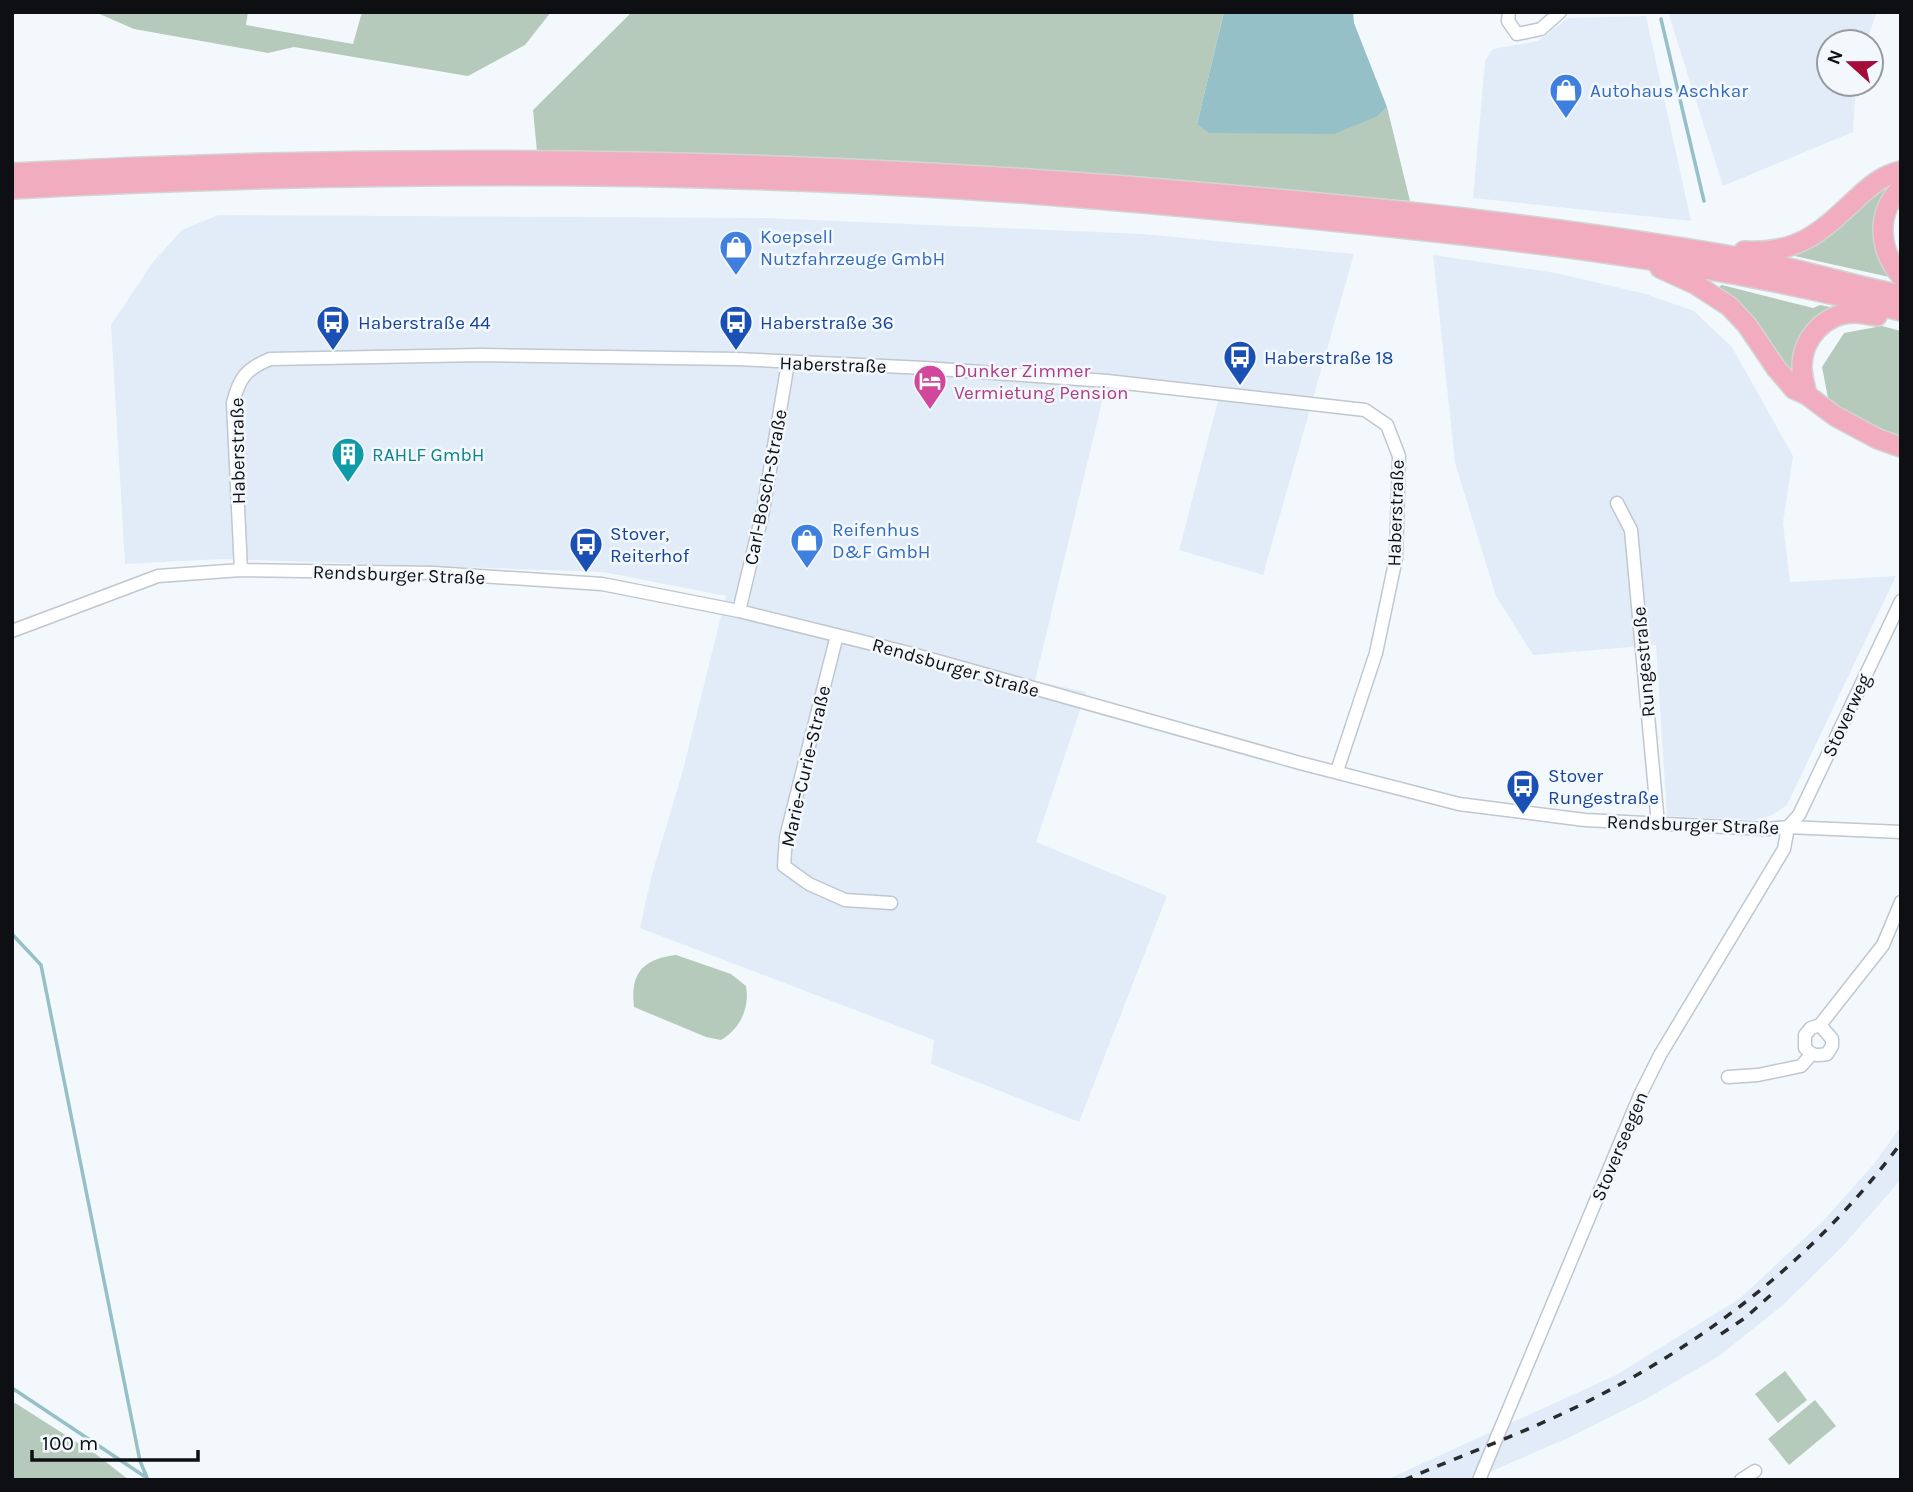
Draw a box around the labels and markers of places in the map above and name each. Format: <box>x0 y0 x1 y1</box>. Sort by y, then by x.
shop icon: Autohaus Aschkar <box>1547 71 1585 120</box>
place label: Autohaus Aschkar <box>1590 80 1748 102</box>
place label: Koepsell Nutzfahrzeuge GmbH <box>760 226 945 270</box>
shop icon: Koepsell Nutzfahrzeuge GmbH <box>717 228 755 277</box>
bus stop icon: Haberstraße 44 <box>314 303 352 352</box>
bus stop icon: Haberstraße 36 <box>717 303 755 352</box>
place label: Haberstraße 44 <box>358 312 491 334</box>
place label: Haberstraße 36 <box>760 312 894 334</box>
bus stop icon: Haberstraße 18 <box>1221 338 1259 387</box>
place label: Haberstraße 18 <box>1264 347 1393 369</box>
place label: Dunker Zimmer Vermietung Pension <box>954 360 1129 404</box>
hotel icon: Dunker Zimmer Vermietung Pension <box>911 362 949 411</box>
building icon: RAHLF GmbH <box>329 435 367 484</box>
place label: RAHLF GmbH <box>372 444 485 466</box>
place label: Reifenhus D&F GmbH <box>832 519 930 563</box>
shop icon: Reifenhus D&F GmbH <box>788 521 826 570</box>
place label: Stover, Reiterhof <box>610 523 690 567</box>
bus stop icon: Stover, Reiterhof <box>567 525 605 574</box>
place label: Stover Rungestraße <box>1548 765 1659 809</box>
bus stop icon: Stover Rungestraße <box>1504 767 1542 816</box>

